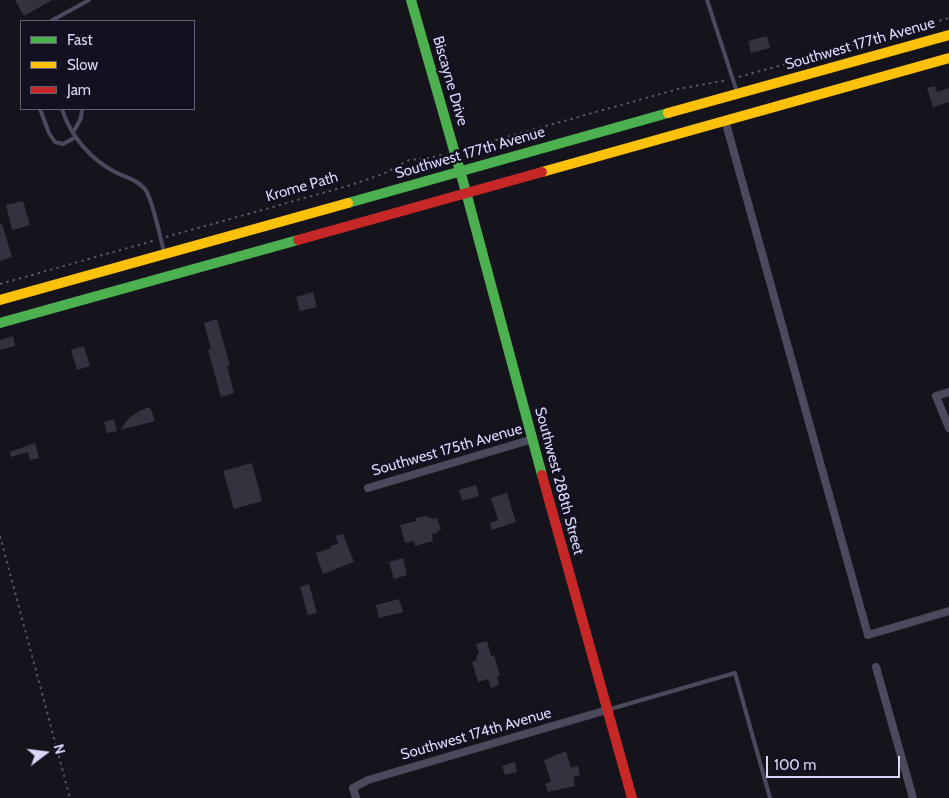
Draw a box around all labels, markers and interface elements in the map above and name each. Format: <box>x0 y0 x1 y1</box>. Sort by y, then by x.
street label: Southwest 177th Avenue <box>783 14 937 74</box>
legend <box>20 20 195 110</box>
text: Fast <box>67 31 92 49</box>
street label: Biscayne Drive <box>429 34 471 128</box>
text: Slow <box>67 56 98 74</box>
text: Jam <box>67 81 91 99</box>
street label: Southwest 177th Avenue <box>393 123 547 183</box>
street label: Krome Path <box>264 168 340 206</box>
street label: Southwest 288th Street <box>531 405 587 557</box>
street label: Southwest 175th Avenue <box>370 420 524 480</box>
street label: Southwest 174th Avenue <box>399 704 553 764</box>
north arrow <box>20 728 70 778</box>
text: N <box>50 742 69 756</box>
scale bar <box>769 746 903 778</box>
text: 100 m <box>774 756 816 774</box>

